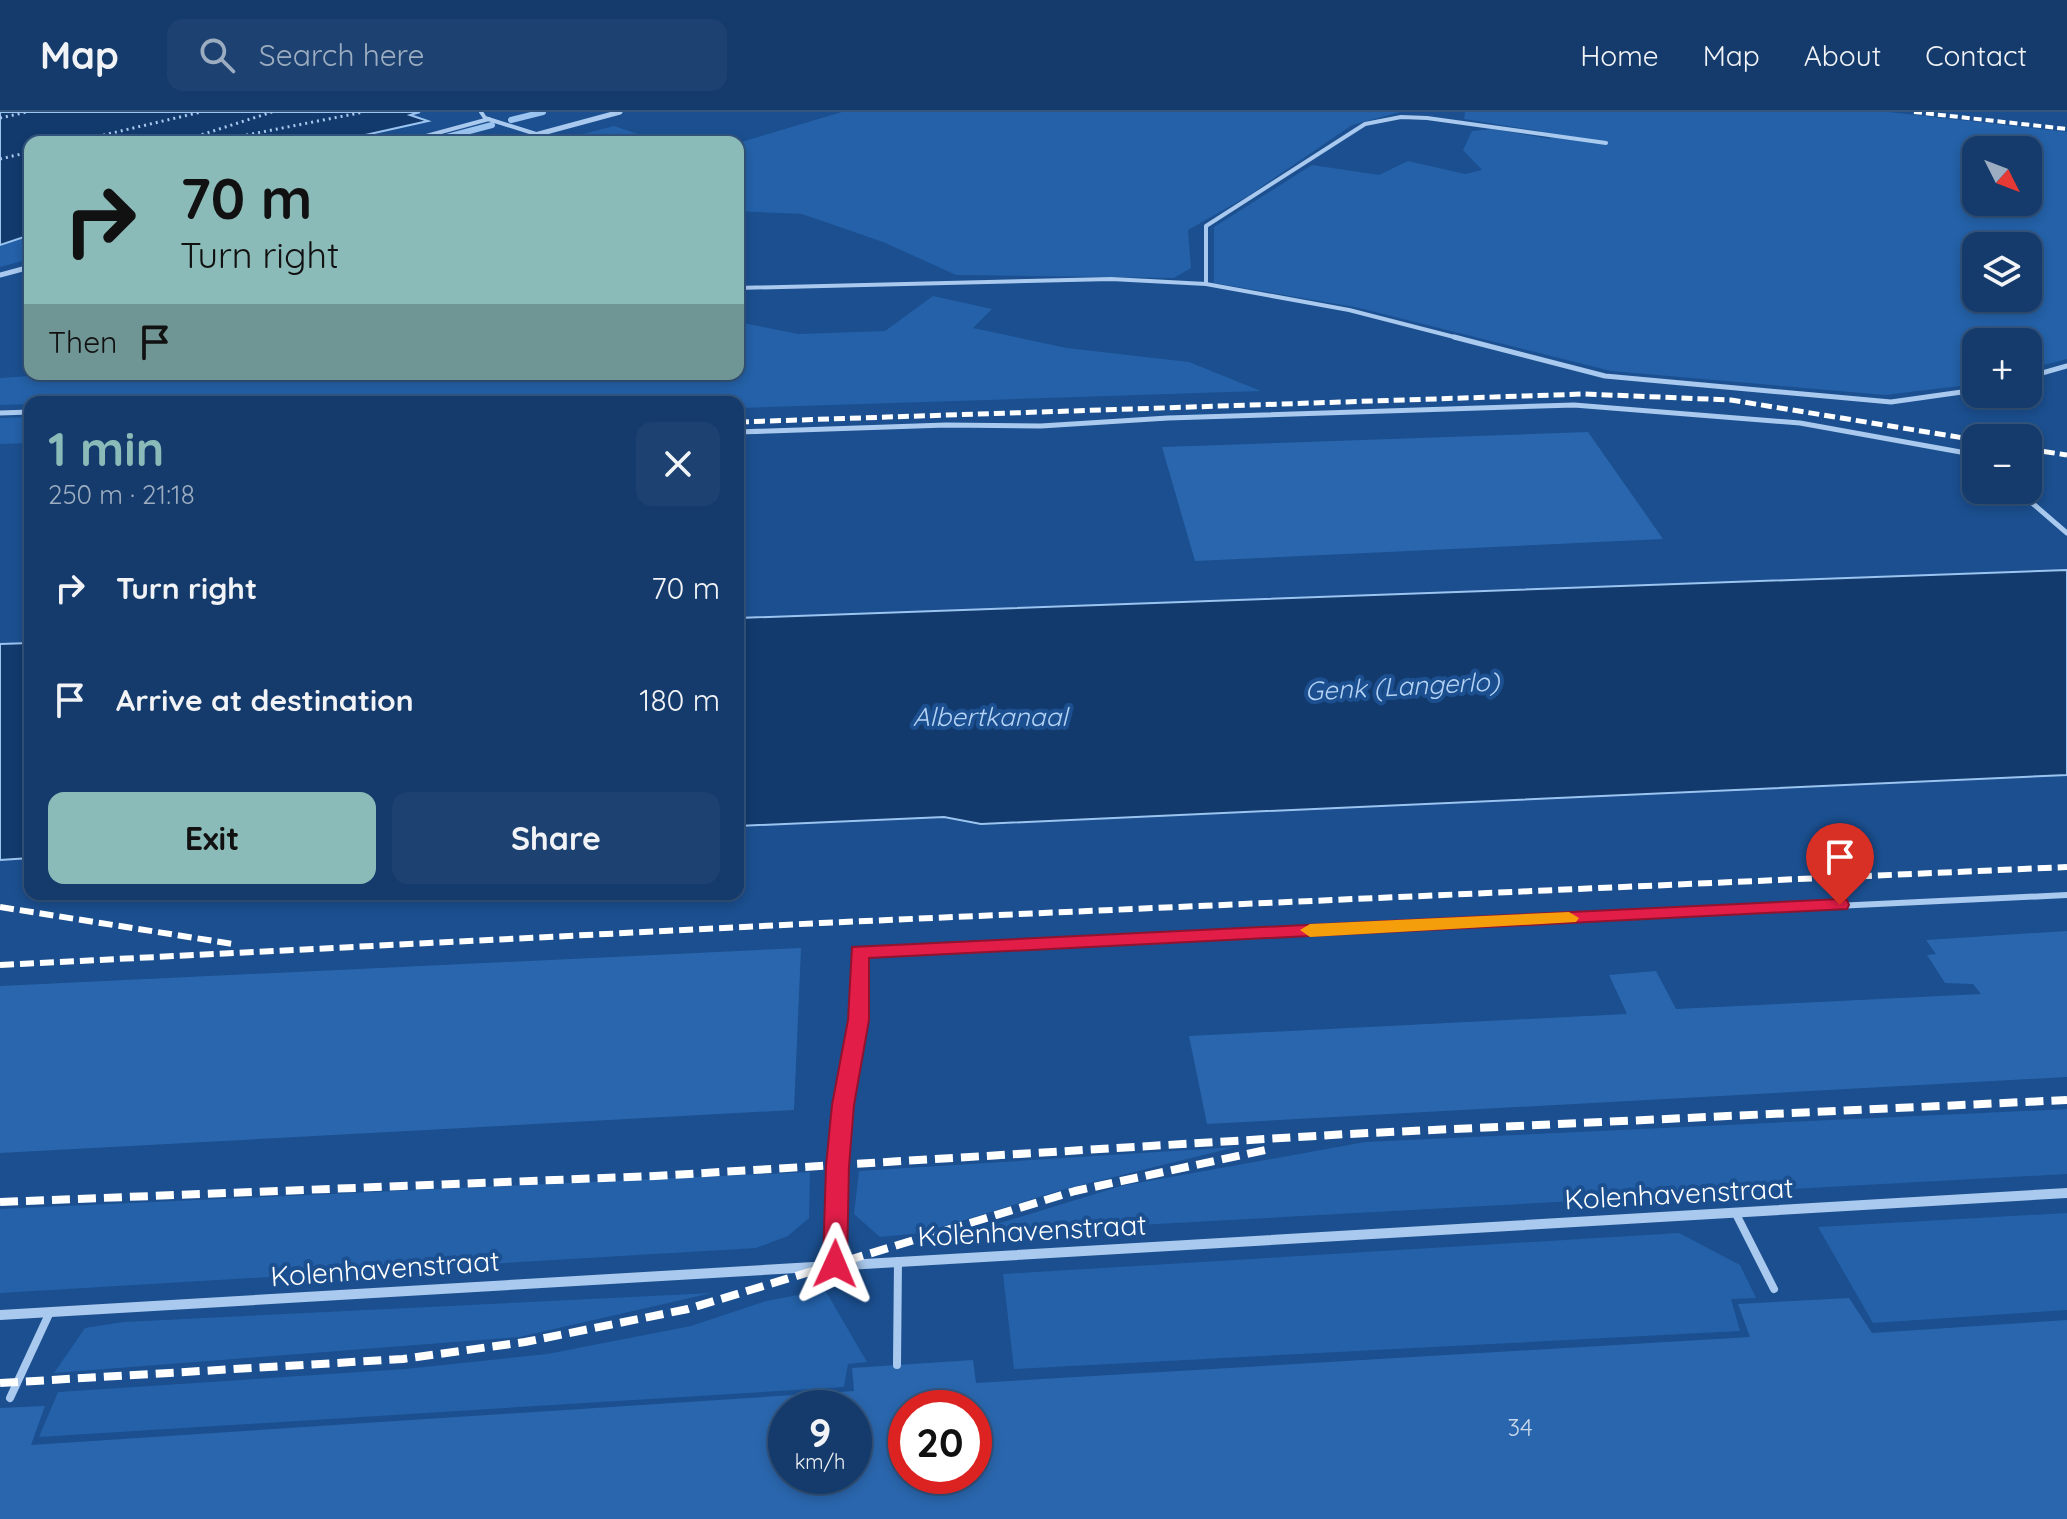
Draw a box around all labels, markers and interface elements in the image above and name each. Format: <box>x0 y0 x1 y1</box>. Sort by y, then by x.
search box <box>167 19 727 91</box>
text: Map <box>40 31 119 79</box>
icon: search <box>195 33 239 77</box>
text: Search here <box>259 36 424 74</box>
text: Home <box>1580 38 1659 73</box>
text: Map <box>1703 38 1760 73</box>
text: About <box>1804 38 1881 73</box>
text: Contact <box>1925 38 2027 73</box>
north arrow <box>1962 136 2042 216</box>
map controls <box>1962 136 2042 504</box>
text: 70 m <box>180 163 312 233</box>
icon: right <box>48 168 152 272</box>
text: Turn right <box>180 232 339 277</box>
button: layers <box>1962 232 2042 312</box>
icon: arrive <box>133 320 177 364</box>
text: Then <box>48 323 117 361</box>
button: + <box>1962 328 2042 408</box>
text: 1 min <box>48 418 164 478</box>
button: close <box>636 422 720 506</box>
button: − <box>1962 424 2042 504</box>
text: 250 m · 21:18 <box>48 478 195 511</box>
icon: right <box>48 566 92 610</box>
text: Turn right <box>116 569 257 607</box>
text: 70 m <box>651 569 720 607</box>
water label: Genk (Langerlo) <box>1304 664 1501 708</box>
icon: arrive <box>48 678 92 722</box>
text: Arrive at destination <box>116 681 414 719</box>
text: 180 m <box>639 681 720 719</box>
water label: Albertkanaal <box>913 700 1070 733</box>
button: Exit <box>48 792 376 884</box>
button: Share <box>392 792 720 884</box>
pin <box>1806 823 1874 905</box>
icon: arrive <box>1818 835 1862 879</box>
street label: Kolenhavenstraat <box>1564 1170 1794 1216</box>
street label: Kolenhavenstraat <box>917 1207 1147 1253</box>
position arrow <box>793 1222 877 1306</box>
street label: Kolenhavenstraat <box>269 1243 501 1293</box>
speed limit sign: 20 <box>888 1390 992 1494</box>
text: 9 <box>809 1407 831 1457</box>
house number: 34 <box>1507 1412 1533 1442</box>
text: km/h <box>795 1449 845 1474</box>

